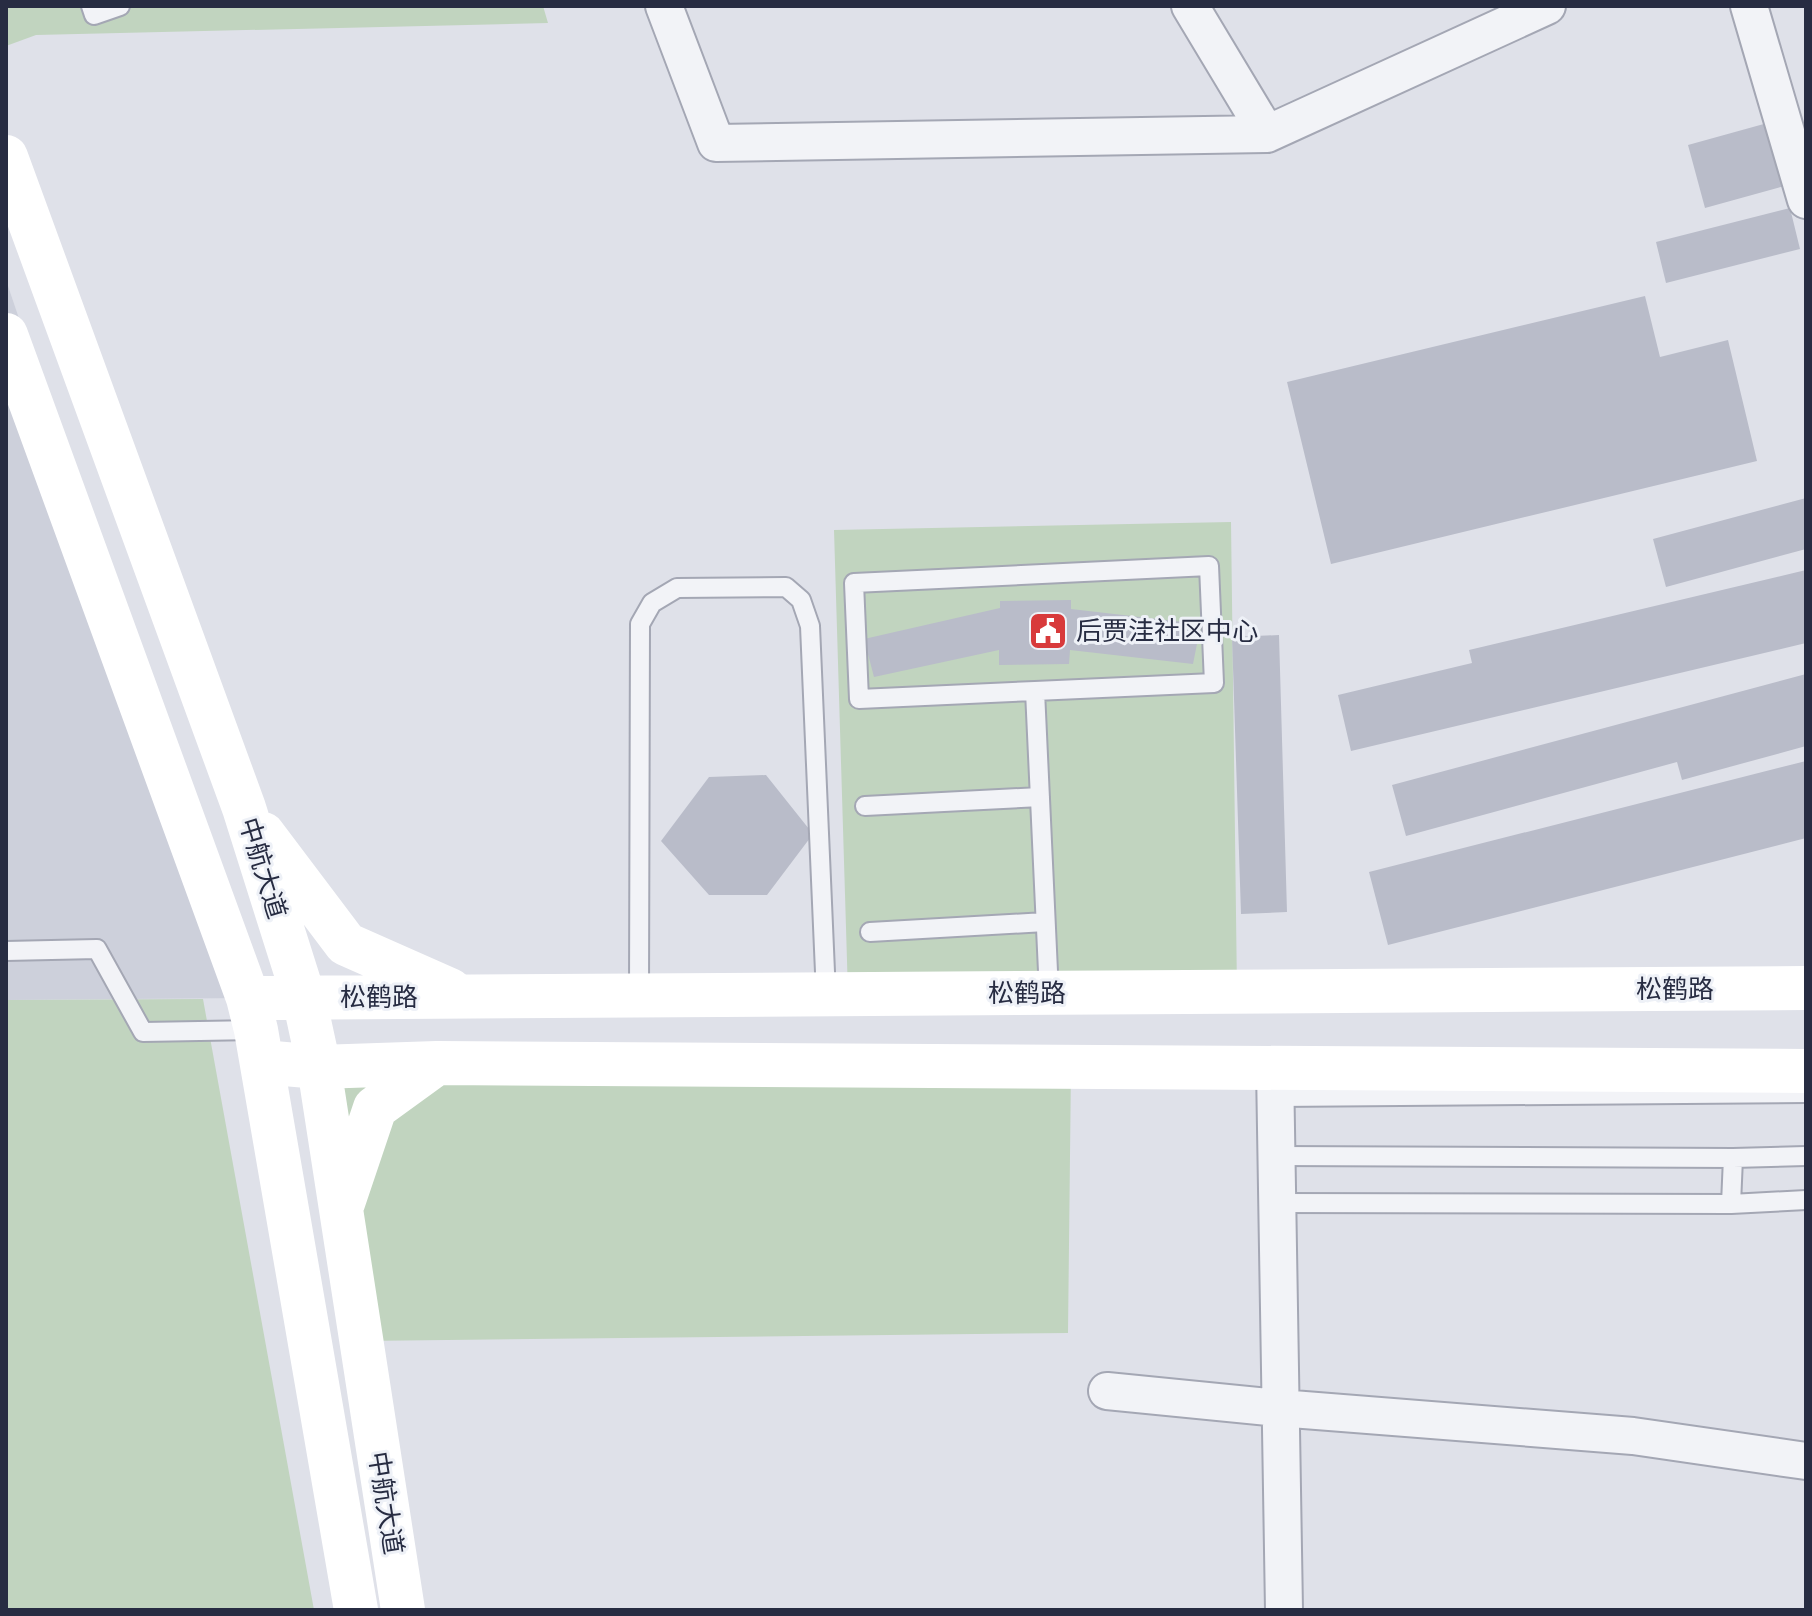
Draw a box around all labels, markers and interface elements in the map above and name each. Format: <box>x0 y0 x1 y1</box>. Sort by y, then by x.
public building icon: 后贾洼社区中心 <box>1027 610 1069 652</box>
place label: 后贾洼社区中心 <box>1076 614 1258 647</box>
street label: 中航大道 <box>232 813 294 922</box>
street label: 松鹤路 <box>1636 972 1714 1005</box>
street label: 松鹤路 <box>988 976 1066 1009</box>
street label: 松鹤路 <box>340 980 418 1013</box>
street label: 中航大道 <box>362 1449 411 1557</box>

